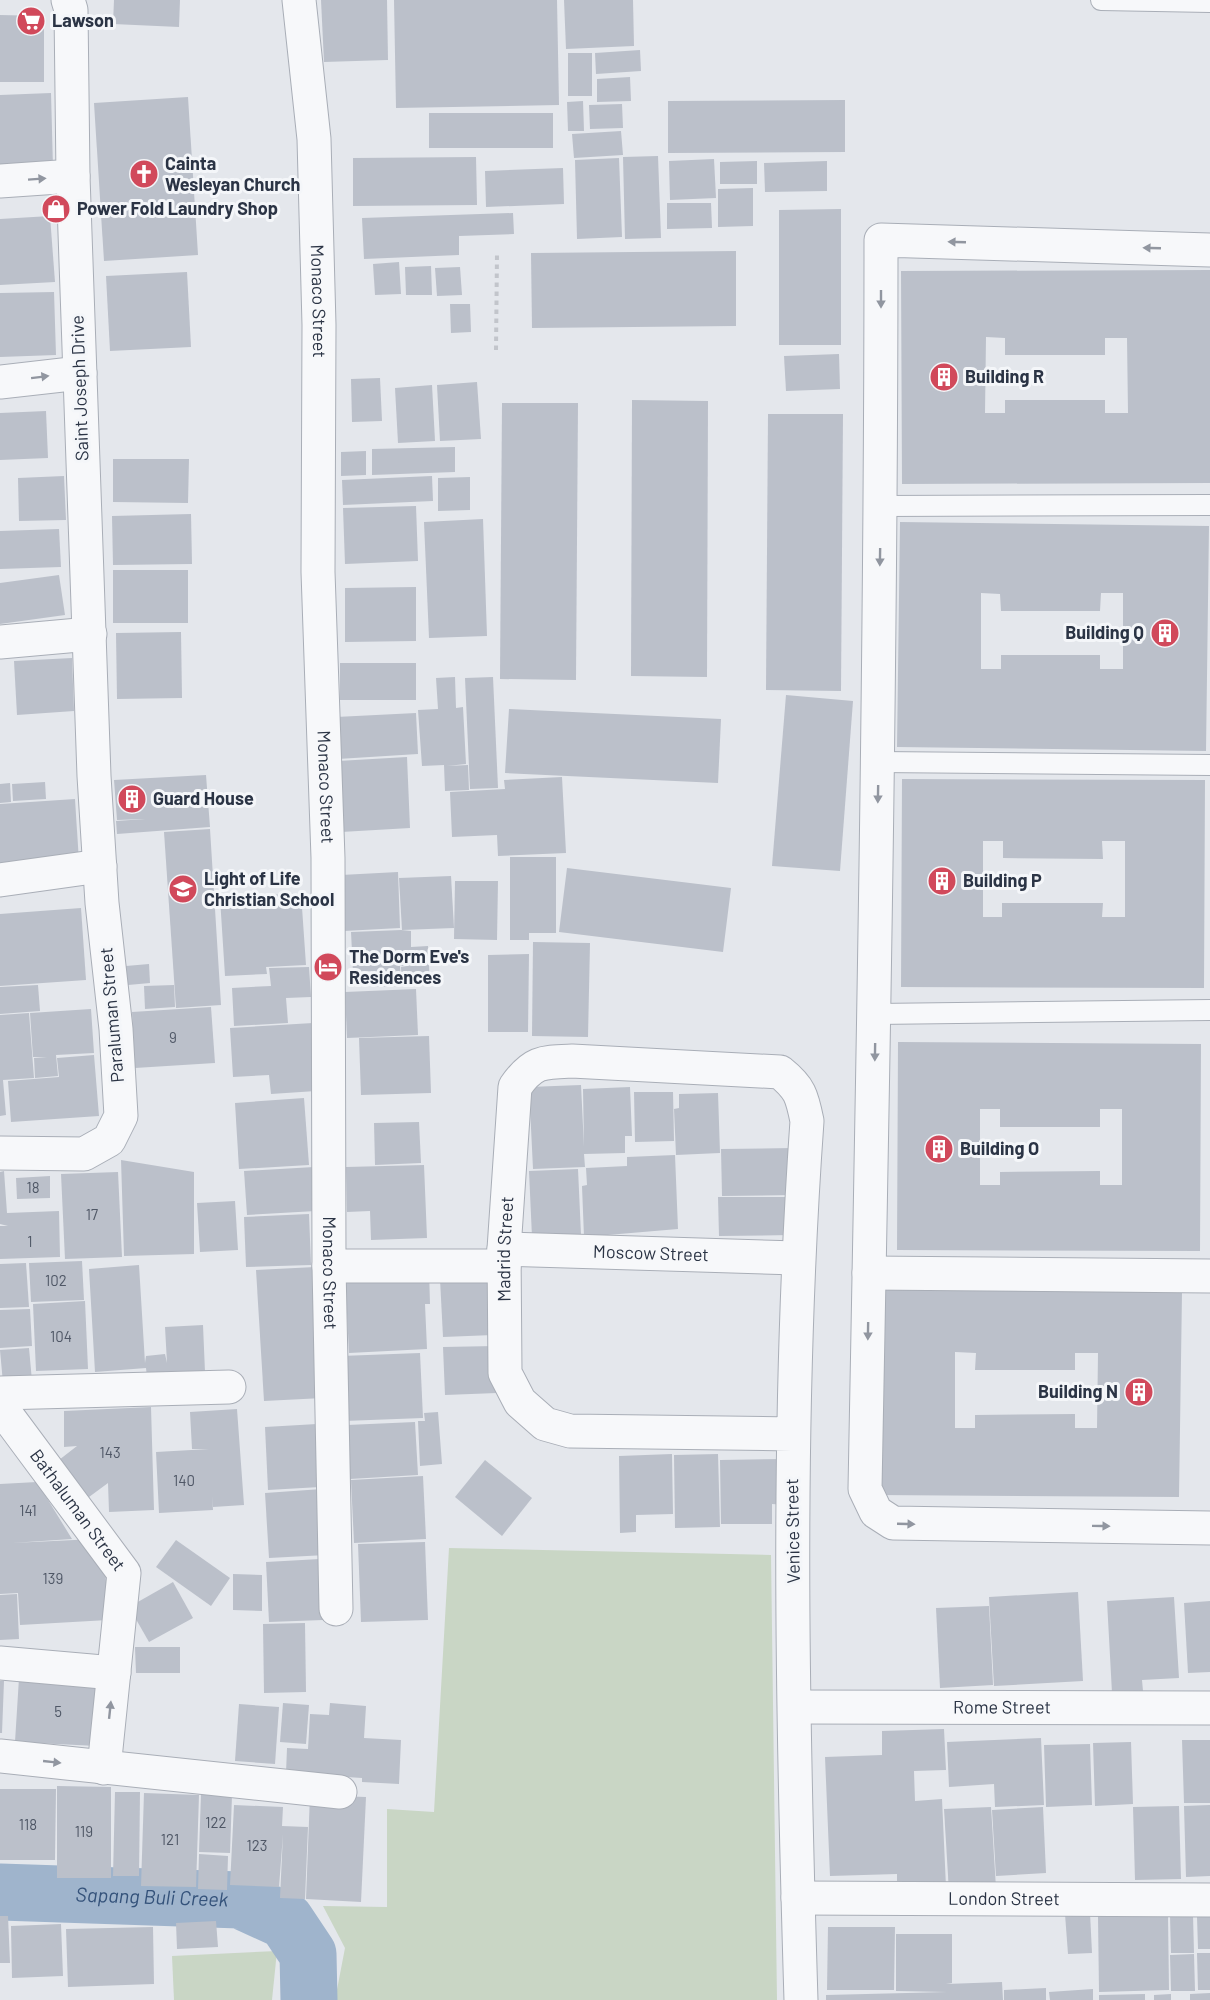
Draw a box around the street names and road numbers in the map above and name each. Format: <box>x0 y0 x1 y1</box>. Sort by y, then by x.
street label: Monaco Street <box>307 244 331 358</box>
street label: Saint Joseph Drive <box>65 315 93 461</box>
street label: Monaco Street <box>314 730 339 844</box>
street label: Paraluman Street <box>94 946 128 1084</box>
street label: Madrid Street <box>492 1195 518 1302</box>
street label: Monaco Street <box>319 1216 342 1330</box>
street label: Moscow Street <box>593 1240 709 1265</box>
street label: Bathaluman Street <box>26 1445 131 1575</box>
street label: Venice Street <box>780 1478 804 1584</box>
street label: Rome Street <box>953 1695 1051 1718</box>
street label: London Street <box>948 1887 1060 1909</box>

